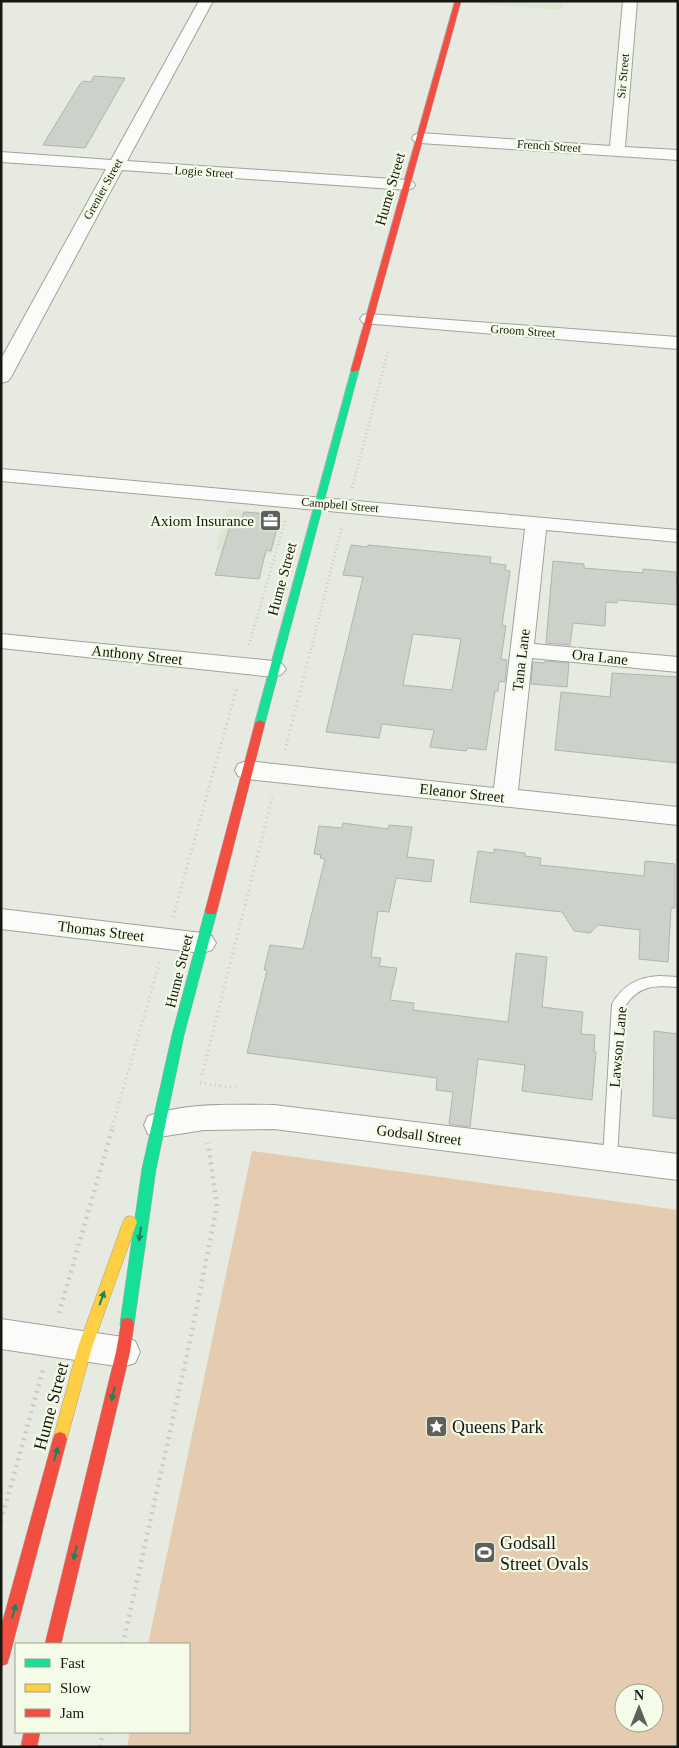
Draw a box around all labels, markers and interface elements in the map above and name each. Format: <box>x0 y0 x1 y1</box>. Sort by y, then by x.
street label: Sir Street <box>614 52 632 99</box>
street label: French Street <box>516 137 582 155</box>
street label: Hume Street <box>372 150 408 227</box>
street label: Grenier Street <box>80 155 126 222</box>
street label: Logie Street <box>174 163 235 181</box>
street label: Groom Street <box>490 322 557 340</box>
street label: Campbell Street <box>301 495 380 515</box>
office icon: Axiom Insurance <box>258 509 282 533</box>
place label: Axiom Insurance <box>150 513 254 529</box>
street label: Hume Street <box>265 540 300 617</box>
street label: Tana Lane <box>509 628 533 692</box>
street label: Anthony Street <box>91 642 184 668</box>
street label: Ora Lane <box>571 646 629 668</box>
street label: Eleanor Street <box>419 781 506 806</box>
street label: Thomas Street <box>57 918 146 944</box>
street label: Hume Street <box>162 932 196 1010</box>
street label: Lawson Lane <box>606 1006 630 1088</box>
street label: Godsall Street <box>376 1122 463 1148</box>
one-way arrow <box>136 1227 144 1243</box>
one-way arrow <box>99 1291 106 1306</box>
street label: Hume Street <box>30 1360 72 1452</box>
one-way arrow <box>109 1387 117 1402</box>
place icon: Queens Park <box>424 1415 448 1439</box>
place label: Queens Park <box>452 1417 543 1437</box>
one-way arrow <box>52 1446 60 1462</box>
place label: Godsall Street Ovals <box>500 1533 588 1574</box>
sports icon: Godsall Street Ovals <box>472 1541 496 1565</box>
one-way arrow <box>71 1545 79 1560</box>
one-way arrow <box>10 1603 18 1619</box>
legend <box>15 1643 190 1733</box>
text: Fast <box>60 1655 86 1671</box>
text: Slow <box>60 1680 91 1696</box>
north arrow <box>614 1683 664 1733</box>
text: N <box>634 1688 644 1703</box>
text: Jam <box>60 1705 84 1721</box>

